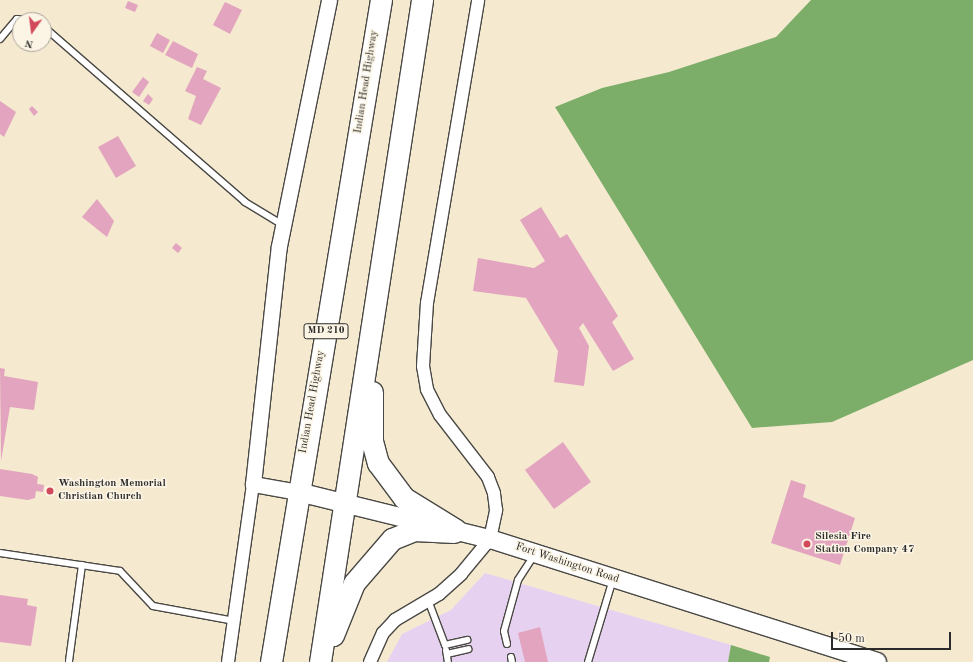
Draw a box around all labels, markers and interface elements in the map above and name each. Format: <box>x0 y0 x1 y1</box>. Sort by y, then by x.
north arrow <box>12 12 52 52</box>
street label: Indian Head Highway <box>352 29 382 135</box>
text: N <box>24 37 35 50</box>
road number: MD 210 <box>303 323 349 339</box>
street label: Indian Head Highway <box>297 350 329 454</box>
place label: Washington Memorial Christian Church <box>58 478 166 504</box>
marker: Washington Memorial Christian Church <box>45 486 55 496</box>
place label: Silesia Fire Station Company 47 <box>815 531 914 557</box>
marker: Silesia Fire Station Company 47 <box>802 539 812 549</box>
street label: Fort Washington Road <box>513 541 621 587</box>
scale bar <box>833 624 953 650</box>
text: 50 m <box>838 633 865 645</box>

